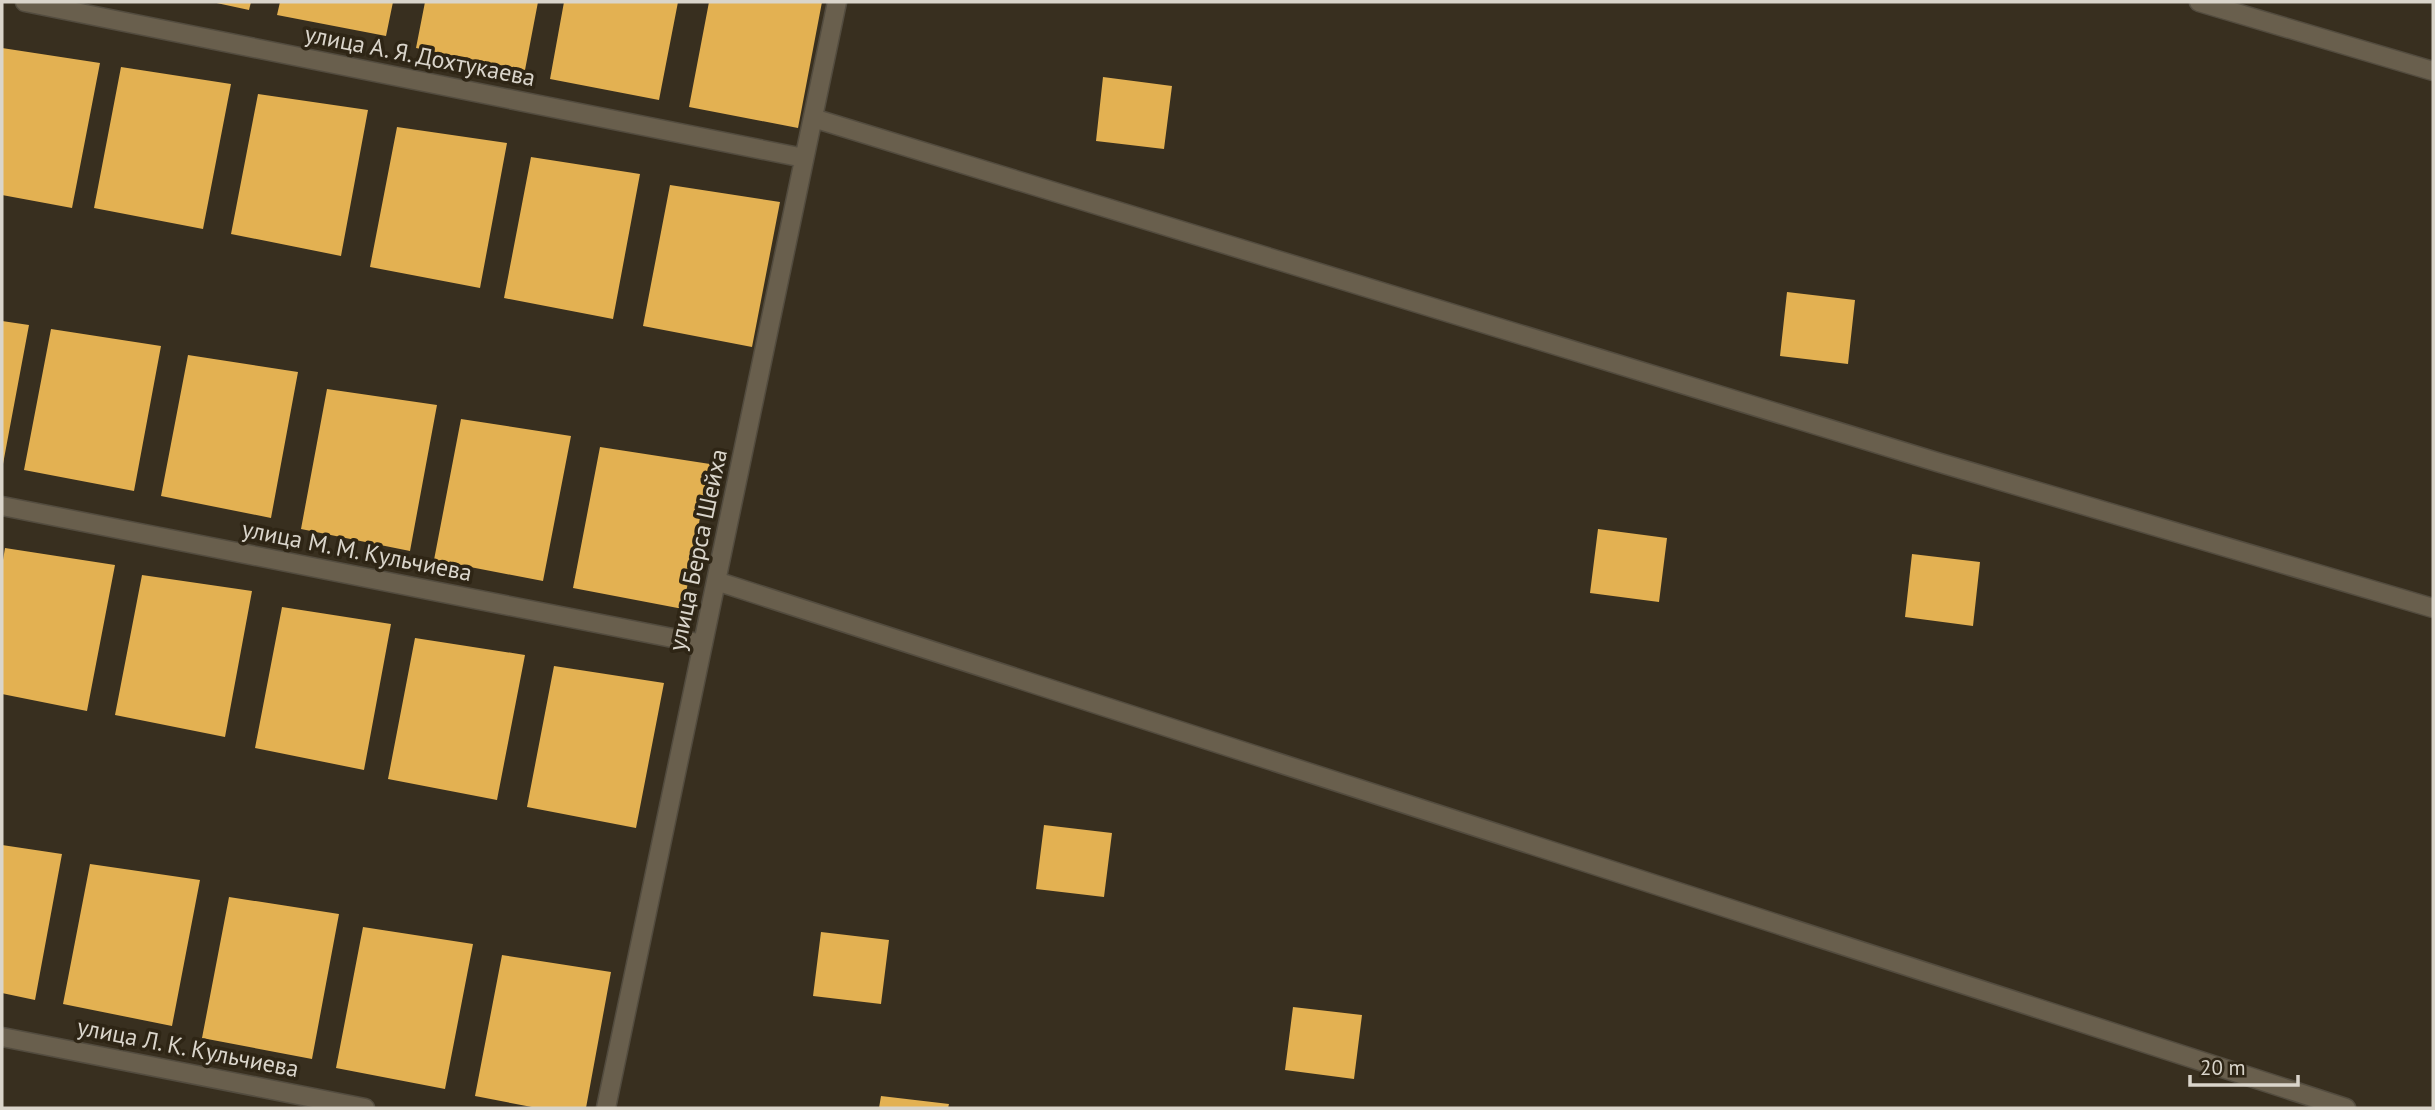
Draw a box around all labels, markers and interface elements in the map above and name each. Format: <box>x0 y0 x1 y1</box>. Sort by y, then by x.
street label: улица А. Я. Дохтукаева <box>302 18 538 93</box>
street label: улица Берса Шейха <box>661 446 734 654</box>
street label: улица М. М. Кульчиева <box>239 513 475 588</box>
street label: улица Л. К. Кульчиева <box>75 1011 302 1084</box>
scale bar <box>2190 1044 2298 1088</box>
text: 20 m <box>2200 1054 2246 1081</box>

